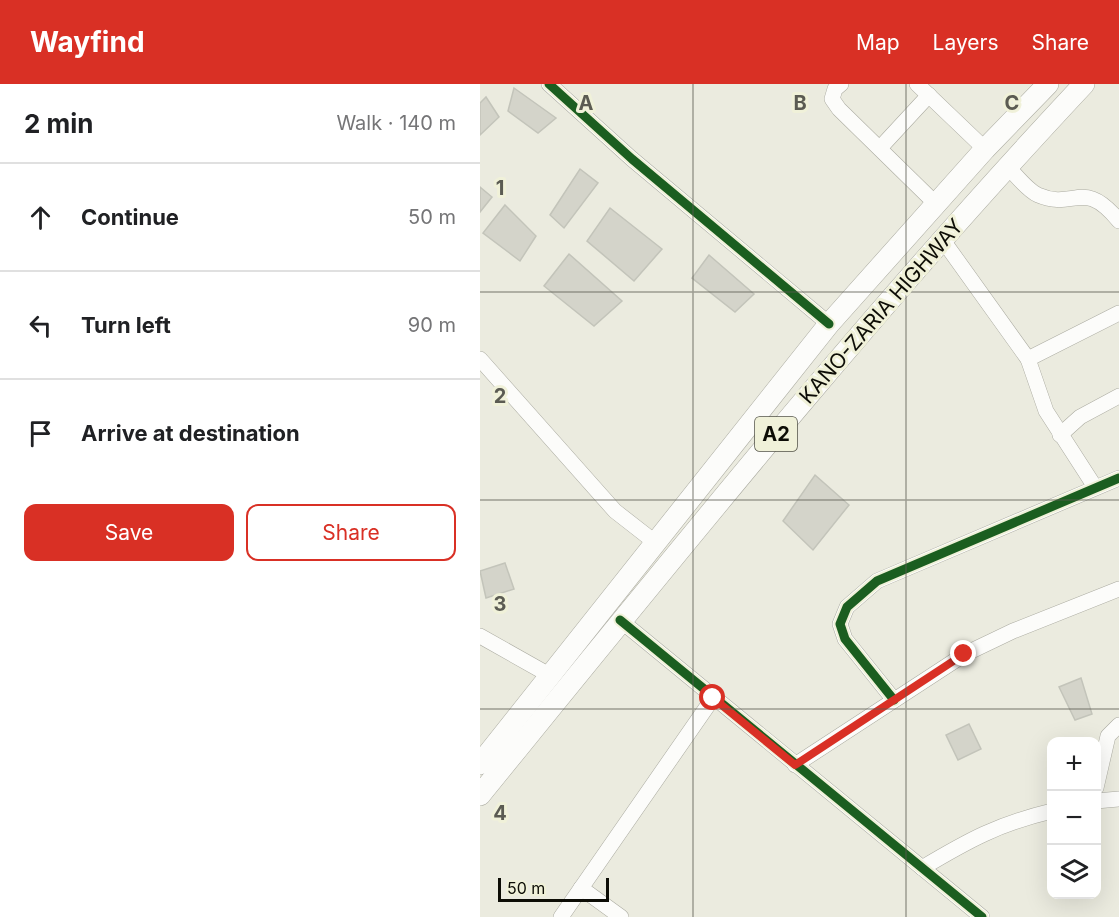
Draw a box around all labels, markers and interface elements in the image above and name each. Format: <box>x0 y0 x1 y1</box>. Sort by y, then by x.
text: Wayfind <box>30 25 145 59</box>
text: Map <box>856 30 900 55</box>
text: Layers <box>933 30 999 55</box>
text: Share <box>1032 30 1089 55</box>
text: A <box>579 91 594 115</box>
text: B <box>793 91 807 115</box>
text: C <box>1005 91 1019 115</box>
text: 2 min <box>24 108 94 139</box>
text: Walk · 140 m <box>336 111 456 135</box>
text: 1 <box>496 176 504 200</box>
icon: ahead <box>24 201 57 234</box>
text: Continue <box>81 204 179 230</box>
text: 50 m <box>408 205 456 229</box>
street label: KANO-ZARIA HIGHWAY <box>794 214 968 408</box>
icon: left <box>24 309 57 342</box>
text: Turn left <box>81 312 171 338</box>
text: 90 m <box>408 313 456 337</box>
text: 2 <box>494 384 506 408</box>
icon: arrive <box>24 417 57 450</box>
road number: A2 <box>755 417 797 451</box>
text: Arrive at destination <box>81 420 300 446</box>
button: Save <box>24 504 234 561</box>
button: Share <box>246 504 456 561</box>
text: 3 <box>494 592 506 616</box>
route end <box>950 640 976 666</box>
route start <box>699 684 725 710</box>
map controls <box>1047 737 1101 899</box>
button: + <box>1047 737 1101 791</box>
button: − <box>1047 791 1101 845</box>
text: 4 <box>493 801 507 825</box>
button: layers <box>1047 845 1101 899</box>
scale bar <box>498 875 609 902</box>
text: 50 m <box>507 878 545 898</box>

